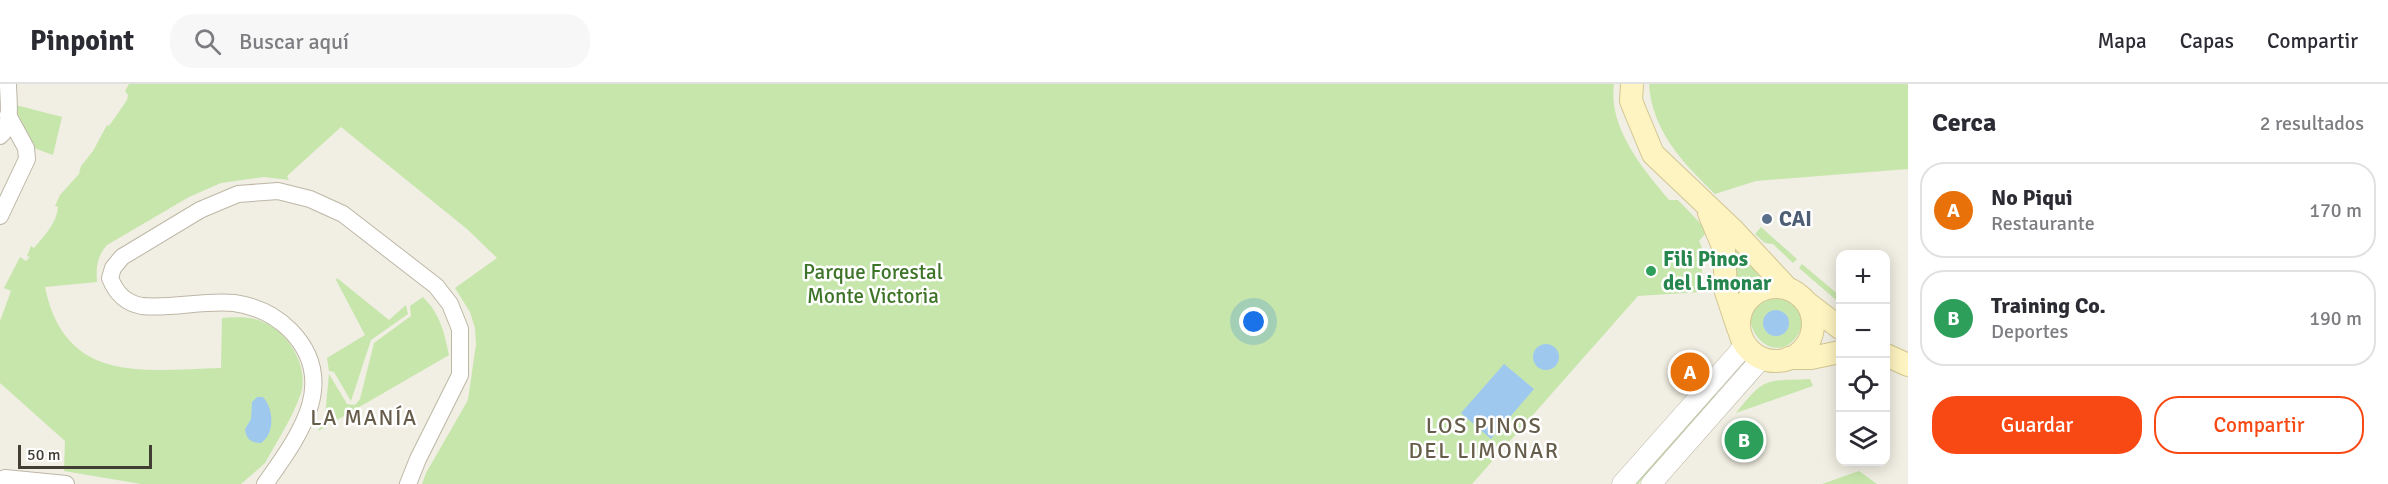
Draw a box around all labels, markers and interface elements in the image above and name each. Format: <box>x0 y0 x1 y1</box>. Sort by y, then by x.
search box <box>170 14 590 68</box>
text: Pinpoint <box>30 24 134 58</box>
icon: search <box>191 25 224 58</box>
text: Buscar aquí <box>239 28 349 55</box>
text: Mapa <box>2097 28 2147 54</box>
text: Capas <box>2180 28 2234 54</box>
text: Compartir <box>2267 28 2358 54</box>
text: Cerca <box>1932 107 1996 139</box>
text: 2 resultados <box>2260 111 2364 136</box>
text: No Piqui <box>1991 184 2073 211</box>
text: A <box>1947 198 1960 223</box>
text: 170 m <box>2309 198 2362 223</box>
place label: CAI <box>1779 206 1812 232</box>
text: Restaurante <box>1991 211 2095 236</box>
marker: CAI <box>1760 212 1774 226</box>
place label: Fili Pinos del Limonar <box>1663 246 1772 296</box>
map controls <box>1836 250 1890 466</box>
button: + <box>1836 250 1890 304</box>
park label: Parque Forestal Monte Victoria <box>803 259 943 309</box>
marker: Fili Pinos del Limonar <box>1644 264 1658 278</box>
text: Training Co. <box>1991 292 2106 319</box>
button: − <box>1836 304 1890 358</box>
text: B <box>1947 306 1960 331</box>
text: 190 m <box>2309 306 2362 331</box>
your location <box>1239 307 1268 336</box>
text: Deportes <box>1991 319 2068 344</box>
pin: A <box>1670 350 1710 394</box>
button: locate <box>1836 358 1890 412</box>
button: Guardar <box>1932 396 2142 454</box>
button: Compartir <box>2154 396 2364 454</box>
district label: LA MANÍA <box>310 404 418 431</box>
district label: LOS PINOS DEL LIMONAR <box>1409 412 1559 464</box>
button: layers <box>1836 412 1890 466</box>
pin: B <box>1724 418 1764 462</box>
scale bar <box>18 442 152 470</box>
text: 50 m <box>27 445 61 465</box>

